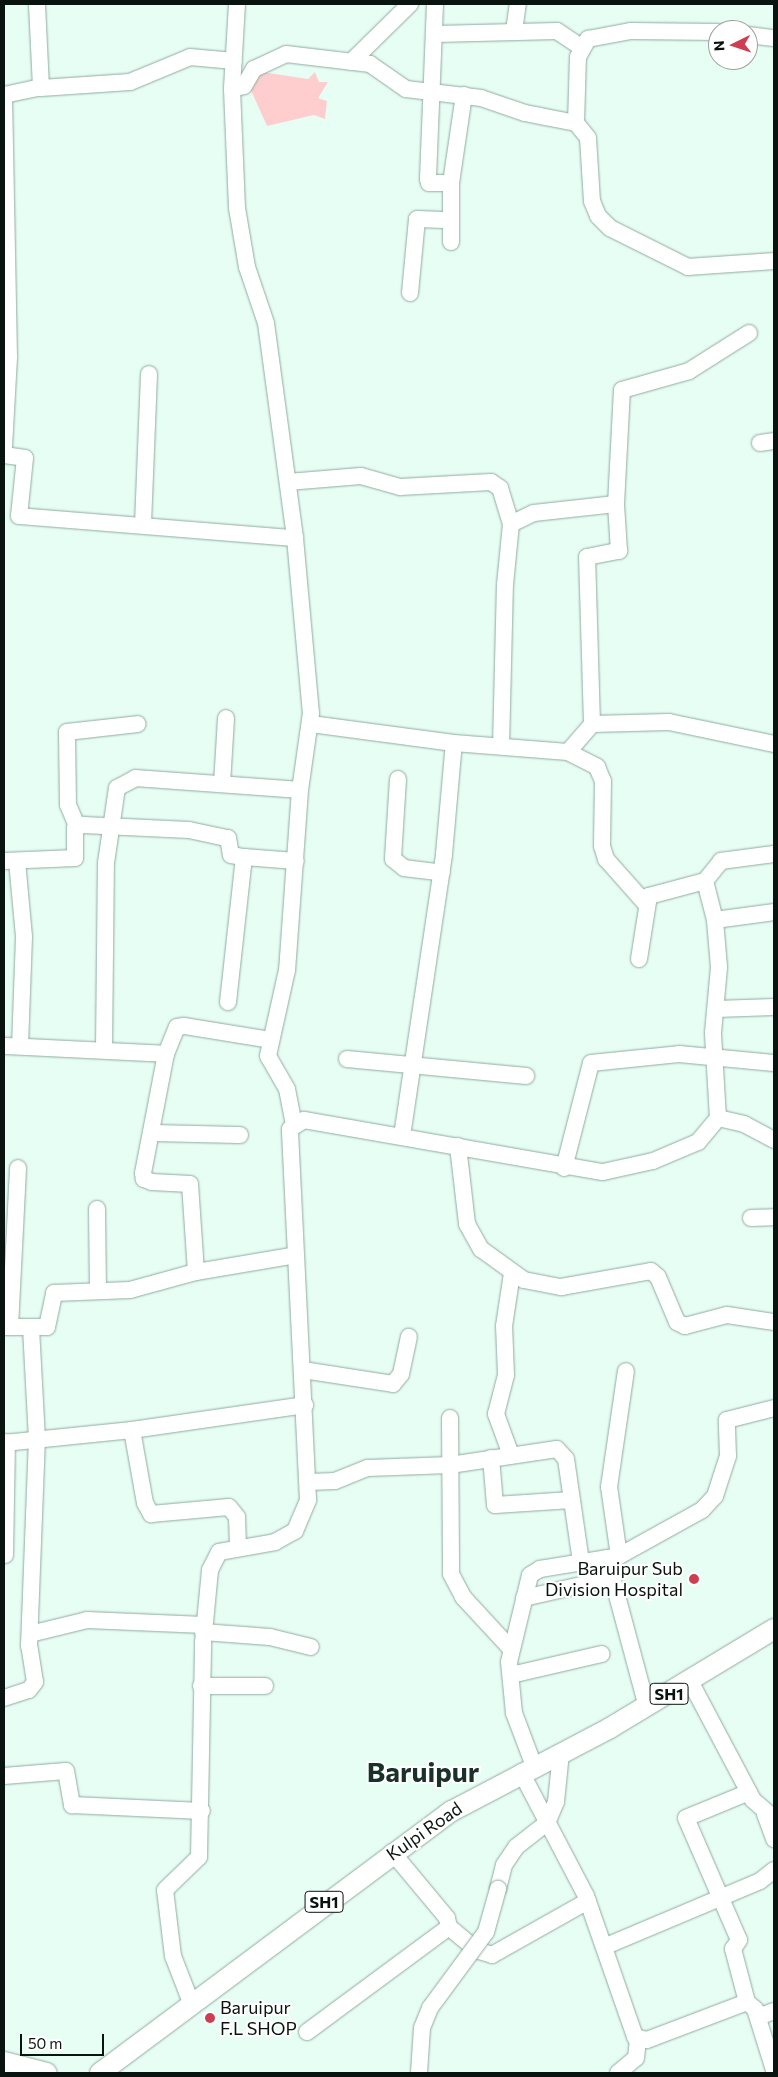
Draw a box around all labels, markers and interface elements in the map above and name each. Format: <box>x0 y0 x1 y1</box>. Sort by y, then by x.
north arrow <box>708 20 758 70</box>
text: N <box>710 40 727 52</box>
place label: Baruipur Sub Division Hospital <box>545 1558 683 1600</box>
marker: Baruipur Sub Division Hospital <box>687 1572 701 1586</box>
road number: SH1 <box>649 1680 689 1708</box>
district label: Baruipur <box>367 1754 479 1788</box>
street label: Kulpi Road <box>382 1797 466 1865</box>
road number: SH1 <box>304 1888 344 1915</box>
place label: Baruipur F.L SHOP <box>220 1997 297 2040</box>
marker: Baruipur F.L SHOP <box>204 2012 216 2024</box>
scale bar <box>22 2024 106 2056</box>
text: 50 m <box>28 2034 62 2052</box>

